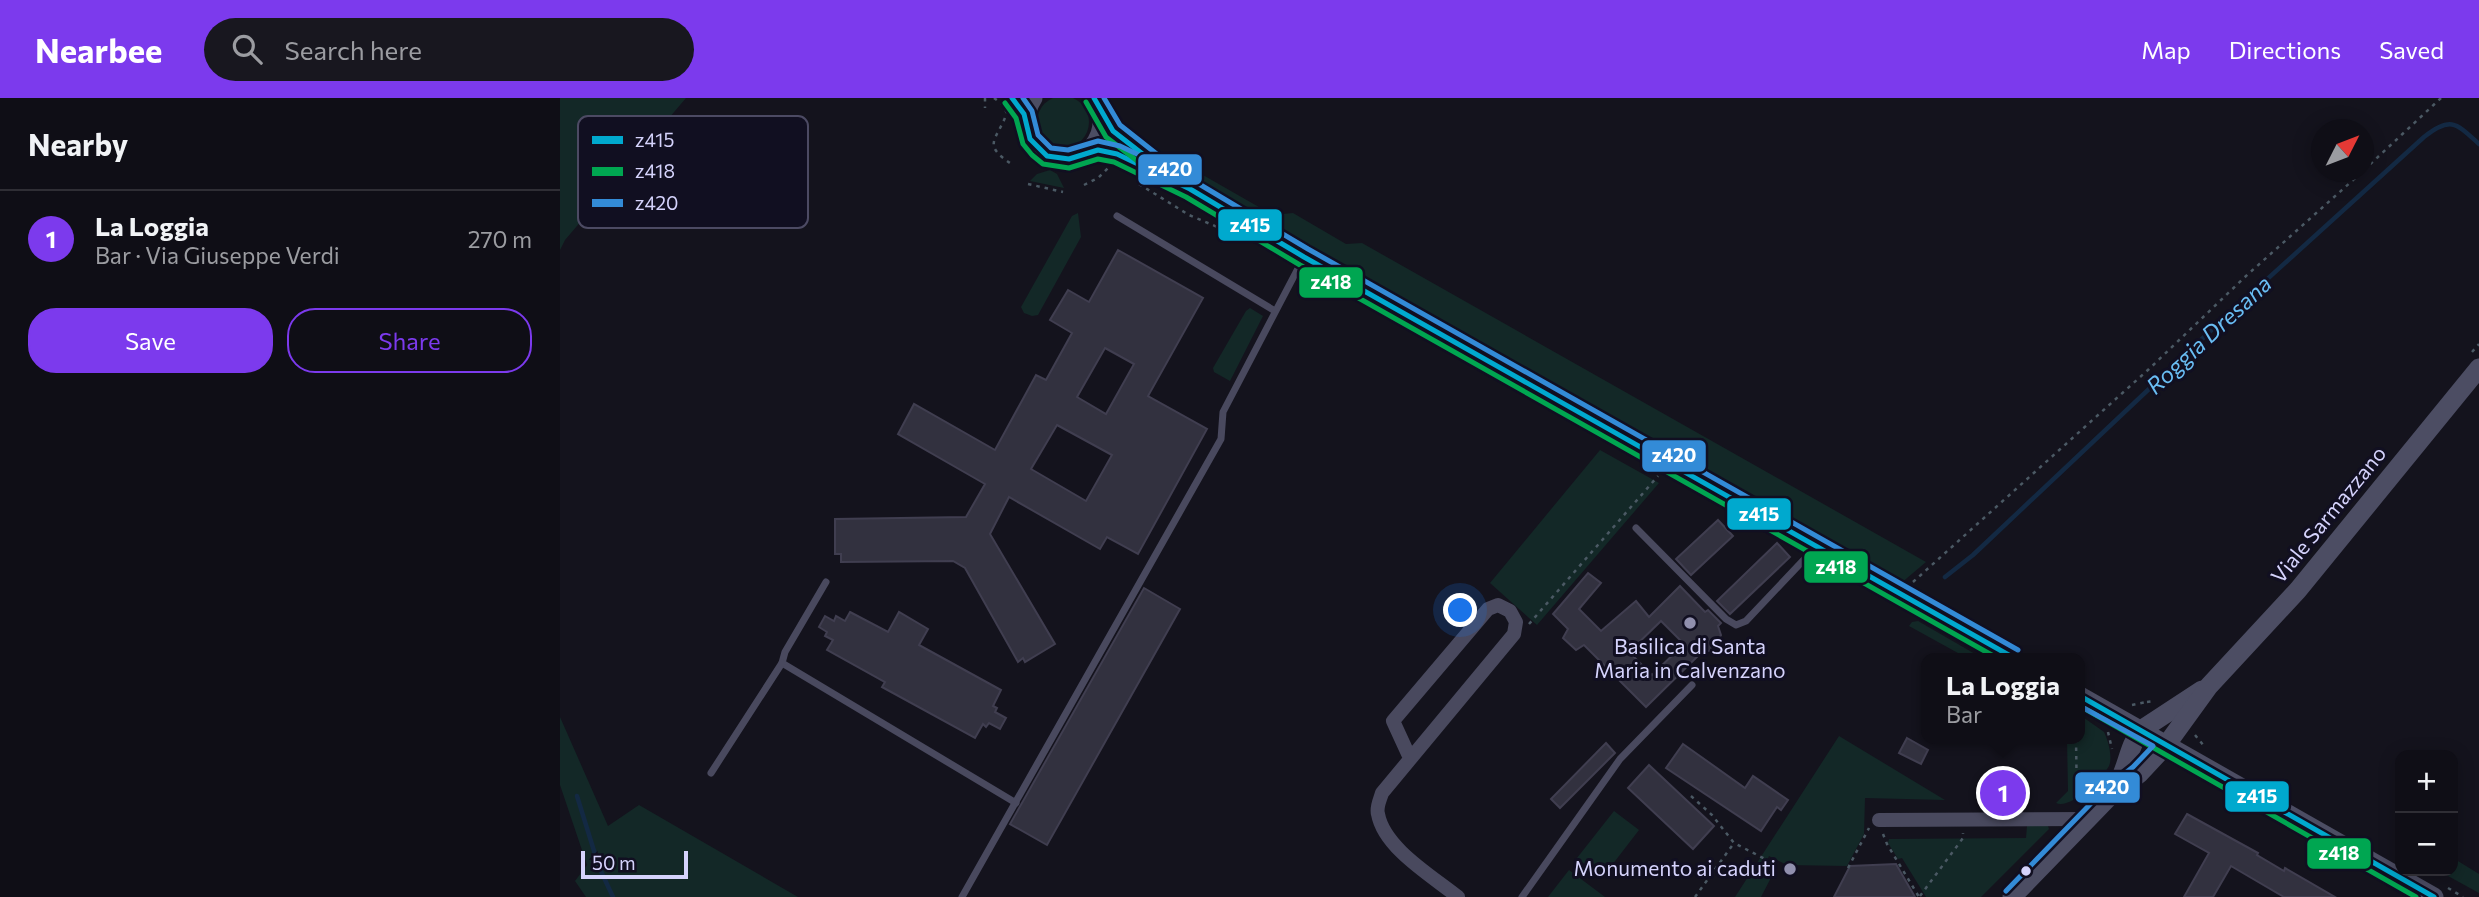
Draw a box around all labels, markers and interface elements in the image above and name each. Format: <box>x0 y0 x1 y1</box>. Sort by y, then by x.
search box <box>204 18 694 81</box>
text: Nearbee <box>35 29 162 70</box>
icon: search <box>228 30 266 68</box>
text: Search here <box>284 34 422 65</box>
text: Map <box>2141 35 2191 64</box>
text: Directions <box>2229 35 2341 64</box>
text: Saved <box>2379 35 2444 64</box>
legend <box>578 116 808 228</box>
north arrow <box>2311 119 2374 182</box>
text: Nearby <box>28 125 128 162</box>
text: z415 <box>635 128 674 151</box>
line badge: z420 <box>1137 153 1203 186</box>
text: z420 <box>1148 157 1192 180</box>
text: z418 <box>635 159 675 182</box>
text: z420 <box>635 191 678 214</box>
line badge: z415 <box>1217 208 1283 242</box>
text: La Loggia <box>95 210 209 241</box>
text: z415 <box>1230 213 1270 236</box>
text: 1 <box>46 225 56 253</box>
text: 270 m <box>468 225 532 253</box>
text: Bar · Via Giuseppe Verdi <box>95 241 340 269</box>
line badge: z418 <box>1298 266 1364 299</box>
water label: Roggia Dresana <box>2140 269 2277 399</box>
text: z418 <box>1310 270 1352 293</box>
button: Save <box>28 308 273 373</box>
button: Share <box>287 308 532 373</box>
line badge: z420 <box>1641 439 1707 473</box>
street label: Viale Sarmazzano <box>2265 441 2391 587</box>
text: z420 <box>1652 443 1696 466</box>
line badge: z415 <box>1726 497 1792 531</box>
text: z415 <box>1739 502 1779 525</box>
line badge: z418 <box>1803 550 1869 584</box>
text: z418 <box>1815 555 1857 578</box>
your location <box>1443 593 1477 627</box>
marker: Basilica di Santa Maria in Calvenzano <box>1682 615 1698 631</box>
place label: Basilica di Santa Maria in Calvenzano <box>1594 633 1786 682</box>
popup <box>1921 653 2085 744</box>
text: La Loggia <box>1946 669 2060 700</box>
text: Bar <box>1946 700 1982 728</box>
map controls <box>2395 750 2458 876</box>
button: + <box>2395 750 2458 813</box>
pin: 1 <box>1980 767 2026 819</box>
line badge: z420 <box>2074 771 2141 804</box>
text: z420 <box>2085 775 2129 798</box>
line badge: z415 <box>2224 780 2290 813</box>
text: z415 <box>2237 784 2277 807</box>
button: − <box>2395 813 2458 876</box>
line badge: z418 <box>2306 837 2372 870</box>
text: z418 <box>2318 841 2360 864</box>
scale bar <box>581 848 688 880</box>
text: 50 m <box>592 851 636 874</box>
place label: Monumento ai caduti <box>1574 855 1776 880</box>
marker: Monumento ai caduti <box>1782 861 1798 877</box>
unlabelled marker <box>2019 864 2033 878</box>

